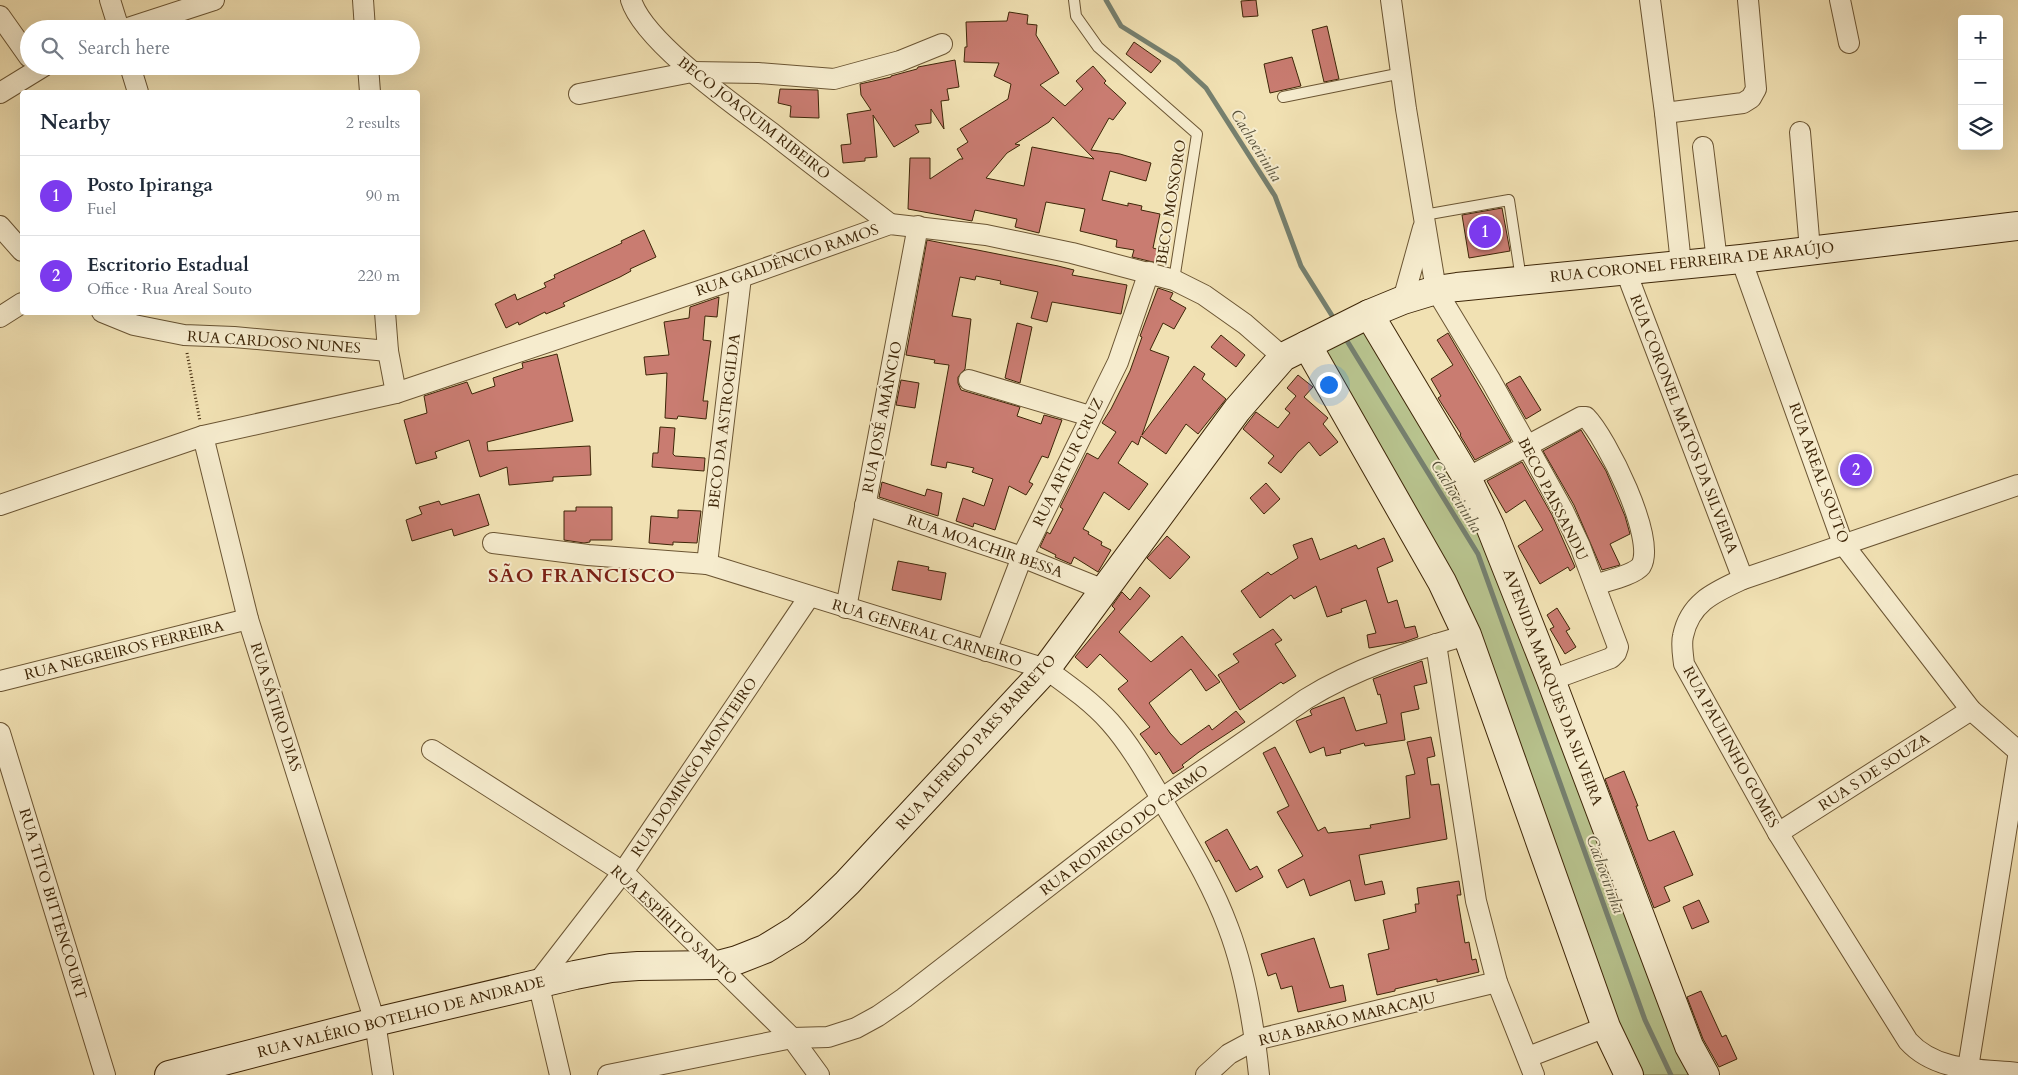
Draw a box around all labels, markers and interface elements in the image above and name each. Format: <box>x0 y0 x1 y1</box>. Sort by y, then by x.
map controls <box>1958 15 2003 150</box>
button: + <box>1958 15 2003 60</box>
search box <box>20 20 420 75</box>
icon: search <box>38 34 66 62</box>
text: Search here <box>78 35 170 61</box>
street label: BECO JOAQUIM RIBEIRO <box>674 52 834 184</box>
button: − <box>1958 60 2003 105</box>
water label: Cachoeirinha <box>1225 105 1287 186</box>
button: layers <box>1958 105 2003 150</box>
text: Nearby <box>40 108 111 137</box>
text: 2 results <box>346 112 400 134</box>
street label: BECO MOSSORO <box>1151 138 1191 266</box>
text: Posto Ipiranga <box>87 172 213 198</box>
text: 1 <box>52 185 60 207</box>
text: 90 m <box>366 185 400 207</box>
text: Fuel <box>87 198 116 220</box>
pin: 1 <box>1469 213 1501 251</box>
street label: RUA GALDÊNCIO RAMOS <box>692 218 881 301</box>
street label: RUA CORONEL FERREIRA DE ARAÚJO <box>1549 237 1835 287</box>
text: Escritorio Estadual <box>87 252 249 278</box>
text: 2 <box>52 265 60 287</box>
text: 220 m <box>358 265 400 287</box>
text: Office · Rua Areal Souto <box>87 278 252 300</box>
street label: RUA CORONEL MATOS DA SILVEIRA <box>1625 292 1743 557</box>
street label: RUA CARDOSO NUNES <box>186 326 362 358</box>
street label: BECO DA ASTROGILDA <box>703 332 745 510</box>
street label: RUA JOSÉ AMÂNCIO <box>857 339 907 494</box>
your location <box>1316 372 1342 398</box>
street label: RUA ARTUR CRUZ <box>1028 394 1108 530</box>
street label: RUA AREAL SOUTO <box>1784 400 1854 546</box>
street label: BECO PAISSANDU <box>1513 434 1593 565</box>
pin: 2 <box>1840 451 1872 489</box>
water label: Cachoeirinha <box>1425 456 1487 537</box>
street label: RUA MOACHIR BESSA <box>904 510 1066 582</box>
district label: SÃO FRANCISCO <box>488 562 676 589</box>
street label: AVENIDA MARQUES DA SILVEIRA <box>1499 566 1608 809</box>
street label: RUA GENERAL CARNEIRO <box>830 595 1025 671</box>
street label: RUA NEGREIROS FERREIRA <box>22 615 226 684</box>
street label: RUA SÁTIRO DIAS <box>246 640 306 774</box>
street label: RUA ALFREDO PAES BARRETO <box>892 650 1060 834</box>
street label: RUA PAULINHO GOMES <box>1678 663 1784 831</box>
street label: RUA DOMINGO MONTEIRO <box>626 673 762 860</box>
street label: RUA S DE SOUZA <box>1815 728 1934 815</box>
street label: RUA RODRIGO DO CARMO <box>1036 760 1212 900</box>
street label: RUA TITO BITTENCOURT <box>14 806 92 1002</box>
water label: Cachoeirinha <box>1581 832 1629 917</box>
street label: RUA ESPÍRITO SANTO <box>606 861 742 989</box>
street label: RUA VALÉRIO BOTELHO DE ANDRADE <box>255 972 547 1062</box>
street label: RUA BARÃO MARACAJU <box>1256 987 1438 1051</box>

